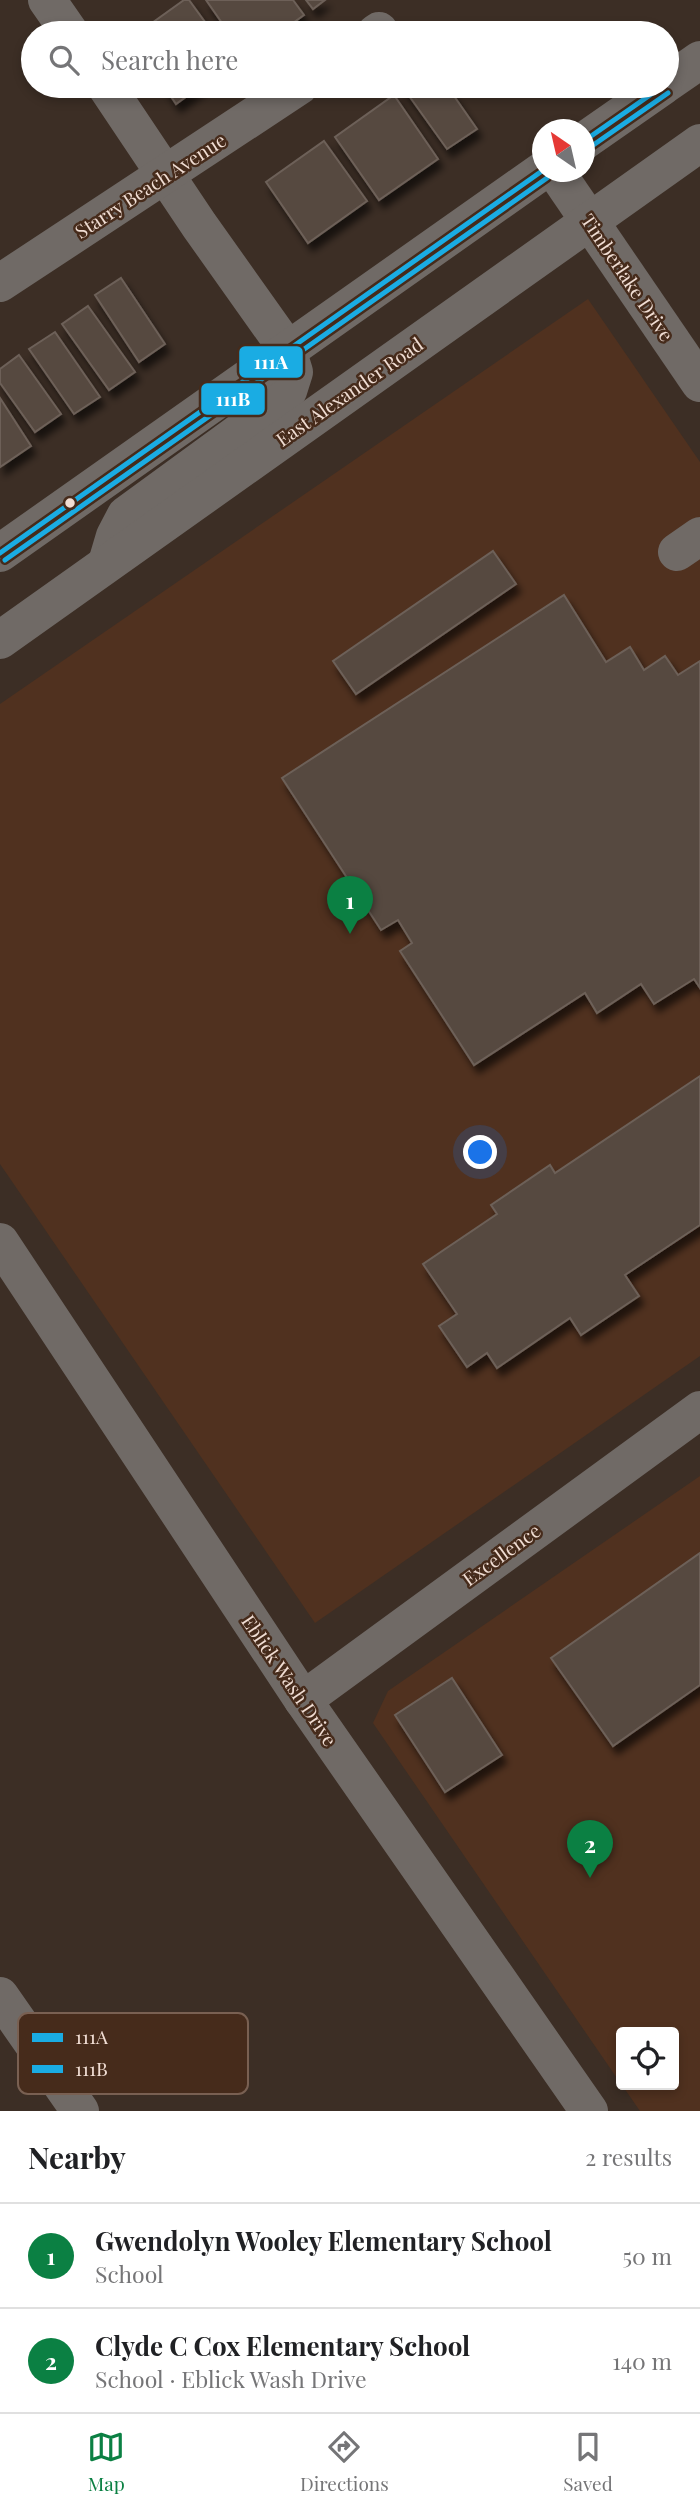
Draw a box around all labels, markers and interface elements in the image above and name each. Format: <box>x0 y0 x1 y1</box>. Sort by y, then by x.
search box <box>21 21 679 98</box>
icon: search <box>45 41 83 79</box>
text: Search here <box>101 42 238 77</box>
north arrow <box>532 119 595 182</box>
street label: Starry Beach Avenue <box>69 126 231 244</box>
street label: Timberlake Drive <box>576 208 680 346</box>
street label: East Alexander Road <box>270 330 428 452</box>
line badge: 111A <box>238 345 304 379</box>
text: 111A <box>254 348 289 374</box>
line badge: 111B <box>200 382 266 416</box>
text: 111B <box>216 385 251 411</box>
unlabelled marker <box>63 496 77 510</box>
pin: 1 <box>327 876 373 934</box>
your location <box>463 1135 497 1169</box>
street label: Excellence <box>457 1517 545 1591</box>
street label: Eblick Wash Drive <box>236 1609 344 1751</box>
pin: 2 <box>567 1820 613 1878</box>
legend <box>18 2013 248 2094</box>
text: 111A <box>75 2023 109 2049</box>
map controls <box>616 2027 679 2090</box>
button: locate <box>616 2027 679 2090</box>
text: 111B <box>75 2055 108 2081</box>
text: Nearby <box>28 2137 126 2177</box>
text: 2 results <box>585 2141 672 2172</box>
text: Gwendolyn Wooley Elementary School <box>95 2223 552 2258</box>
text: 1 <box>47 2240 55 2271</box>
text: 50 m <box>623 2240 672 2271</box>
text: School <box>95 2258 164 2289</box>
text: Clyde C Cox Elementary School <box>95 2328 470 2363</box>
text: 2 <box>45 2345 57 2376</box>
text: 140 m <box>612 2345 672 2376</box>
text: School · Eblick Wash Drive <box>95 2363 367 2394</box>
tab: Map <box>87 2428 125 2496</box>
tab: Directions <box>300 2428 389 2496</box>
tab: Saved <box>563 2428 613 2496</box>

